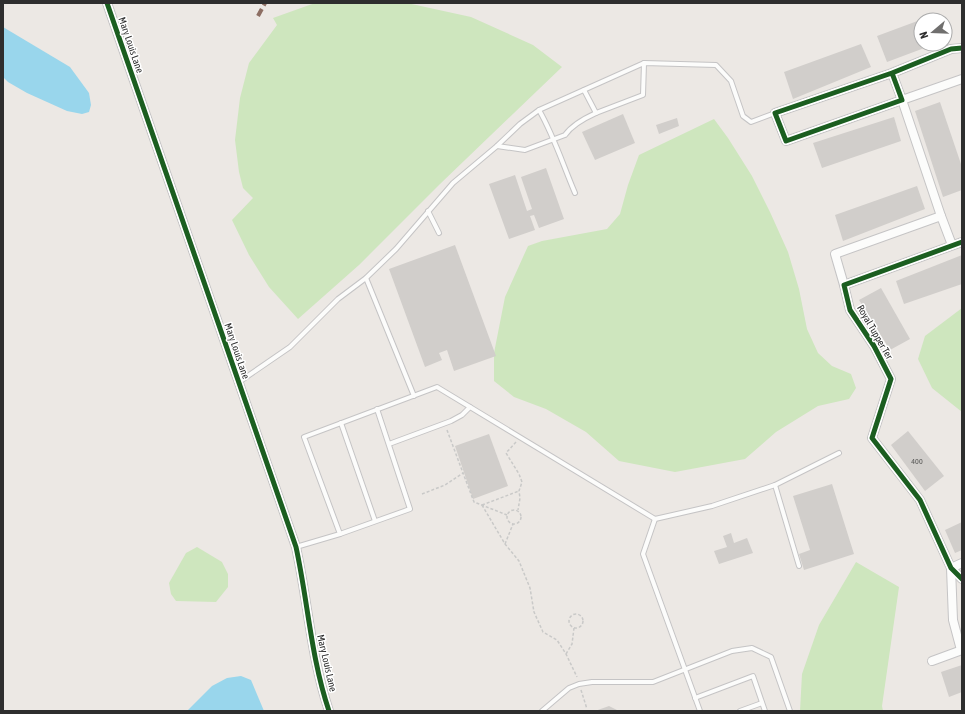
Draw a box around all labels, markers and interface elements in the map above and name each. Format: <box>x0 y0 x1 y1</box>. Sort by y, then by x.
north arrow <box>913 12 953 52</box>
street label: Mary Louis Lane <box>116 16 146 75</box>
text: N <box>917 30 930 40</box>
street label: Royal Tupper Ter <box>855 303 895 362</box>
street label: Mary Louis Lane <box>222 322 252 381</box>
house number: 400 <box>911 457 923 466</box>
street label: Mary Louis Lane <box>315 633 339 693</box>

